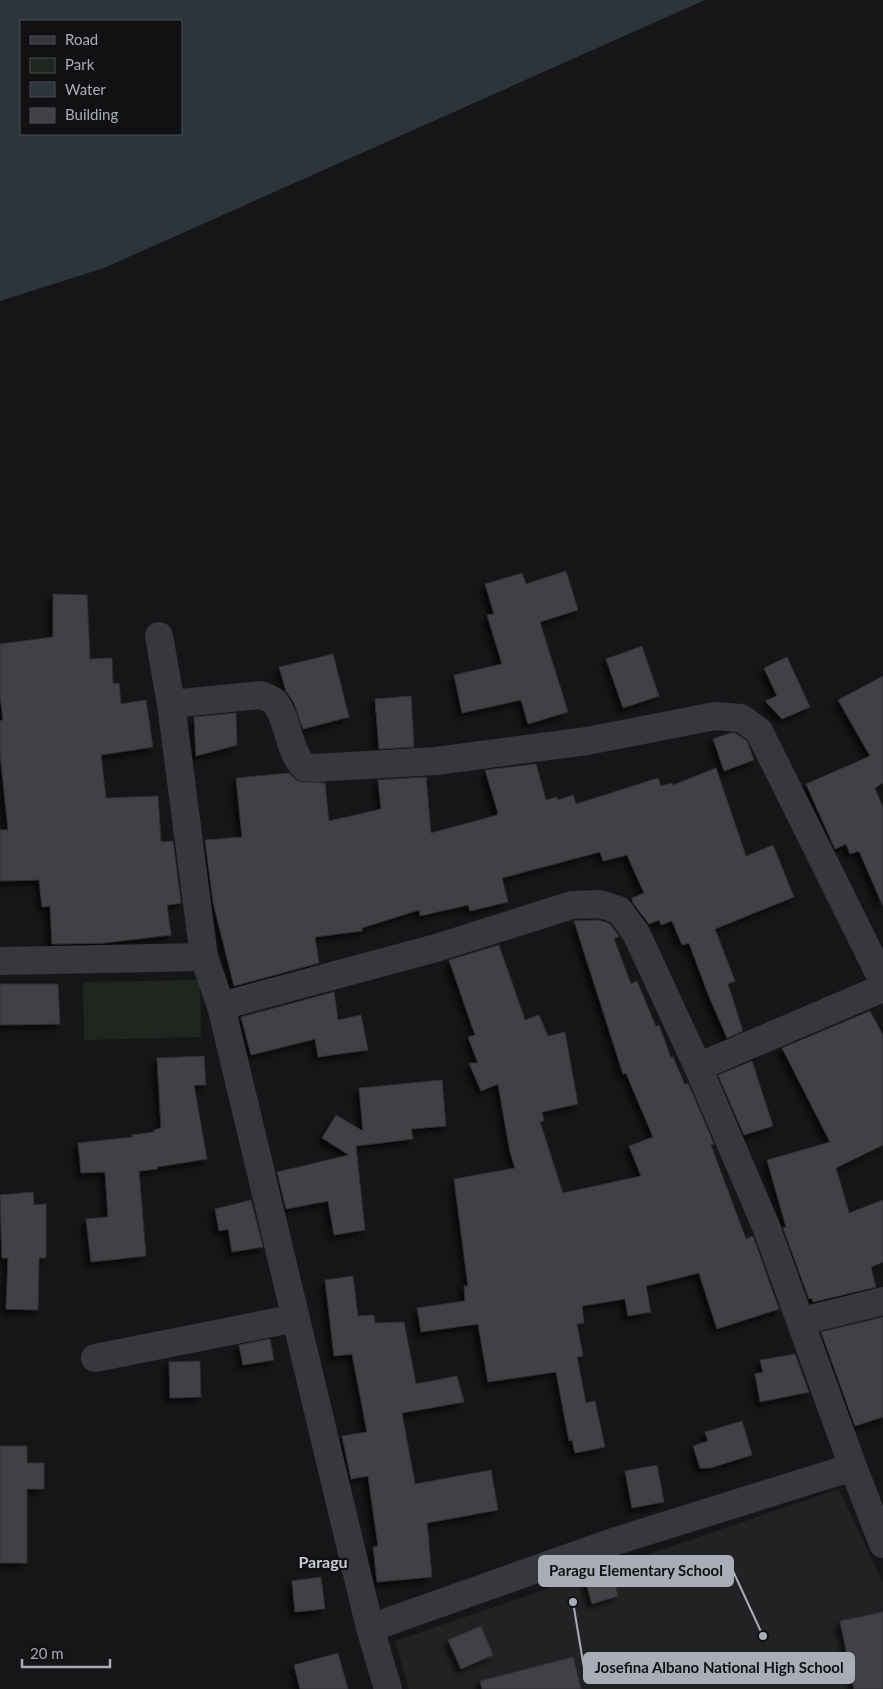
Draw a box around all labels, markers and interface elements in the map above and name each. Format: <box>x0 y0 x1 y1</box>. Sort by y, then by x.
legend <box>20 20 182 135</box>
text: Road <box>65 30 98 48</box>
text: Park <box>65 55 95 73</box>
text: Water <box>65 80 106 98</box>
text: Building <box>65 105 118 123</box>
district label: Paragu <box>298 1552 348 1571</box>
callout: Paragu Elementary School <box>539 1556 733 1586</box>
text: Paragu Elementary School <box>549 1561 723 1579</box>
scale bar <box>22 1636 110 1668</box>
text: 20 m <box>30 1644 64 1662</box>
callout: Josefina Albano National High School <box>584 1653 854 1683</box>
text: Josefina Albano National High School <box>594 1658 844 1676</box>

